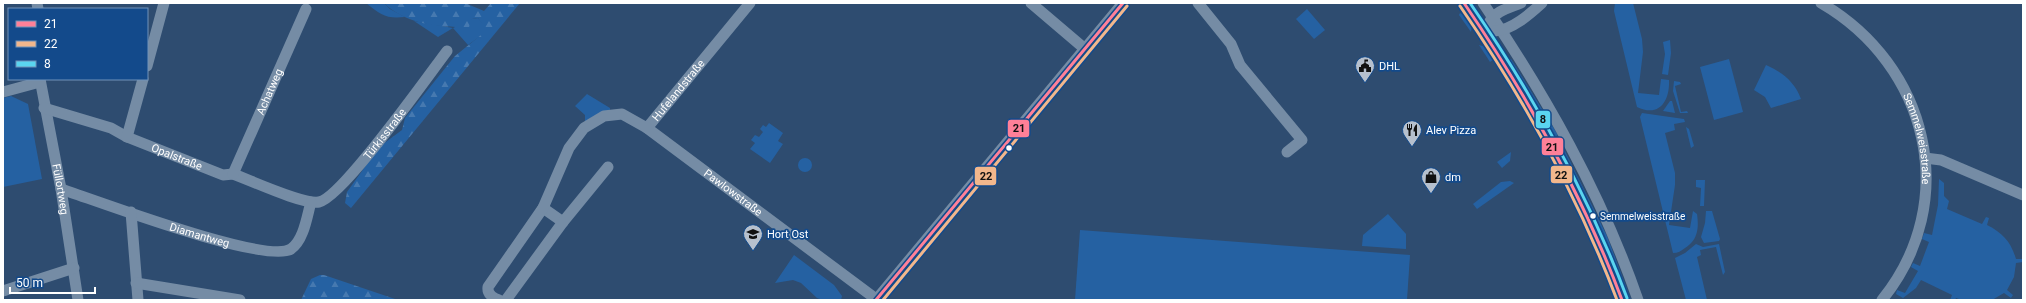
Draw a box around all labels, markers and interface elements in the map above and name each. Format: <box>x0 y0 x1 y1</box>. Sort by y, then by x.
legend <box>8 8 148 80</box>
text: 21 <box>44 17 58 31</box>
text: 22 <box>44 37 58 51</box>
public building icon: DHL <box>1354 55 1376 83</box>
text: 8 <box>44 57 51 71</box>
street label: Hufelandstraße <box>649 57 707 124</box>
place label: DHL <box>1379 60 1400 73</box>
street label: Achatweg <box>254 67 285 117</box>
street label: Semmelweisstraße <box>1900 91 1933 185</box>
street label: Türkisstraße <box>361 106 409 162</box>
line badge: 8 <box>1535 110 1551 129</box>
text: 8 <box>1540 113 1546 126</box>
line badge: 21 <box>1007 119 1030 138</box>
restaurant icon: Alev Pizza <box>1401 119 1423 147</box>
text: 21 <box>1013 122 1025 135</box>
place label: Alev Pizza <box>1426 124 1476 137</box>
line badge: 21 <box>1541 137 1564 156</box>
street label: Opalstraße <box>150 141 204 173</box>
text: 21 <box>1546 141 1558 154</box>
unlabelled marker <box>1004 143 1014 153</box>
street label: Füllortweg <box>50 162 71 216</box>
line badge: 22 <box>1550 165 1573 184</box>
street label: Pawlowstraße <box>702 166 765 219</box>
line badge: 22 <box>974 166 997 186</box>
shop icon: dm <box>1420 166 1442 194</box>
text: 22 <box>1555 169 1567 182</box>
text: 22 <box>980 170 992 183</box>
place label: dm <box>1445 171 1461 184</box>
marker: Semmelweisstraße <box>1588 211 1598 221</box>
place label: Semmelweisstraße <box>1600 211 1685 222</box>
street label: Diamantweg <box>168 220 231 250</box>
school or university icon: Hort Ost <box>742 223 764 251</box>
place label: Hort Ost <box>767 228 809 241</box>
scale bar <box>10 269 95 295</box>
text: 50 m <box>16 276 43 290</box>

